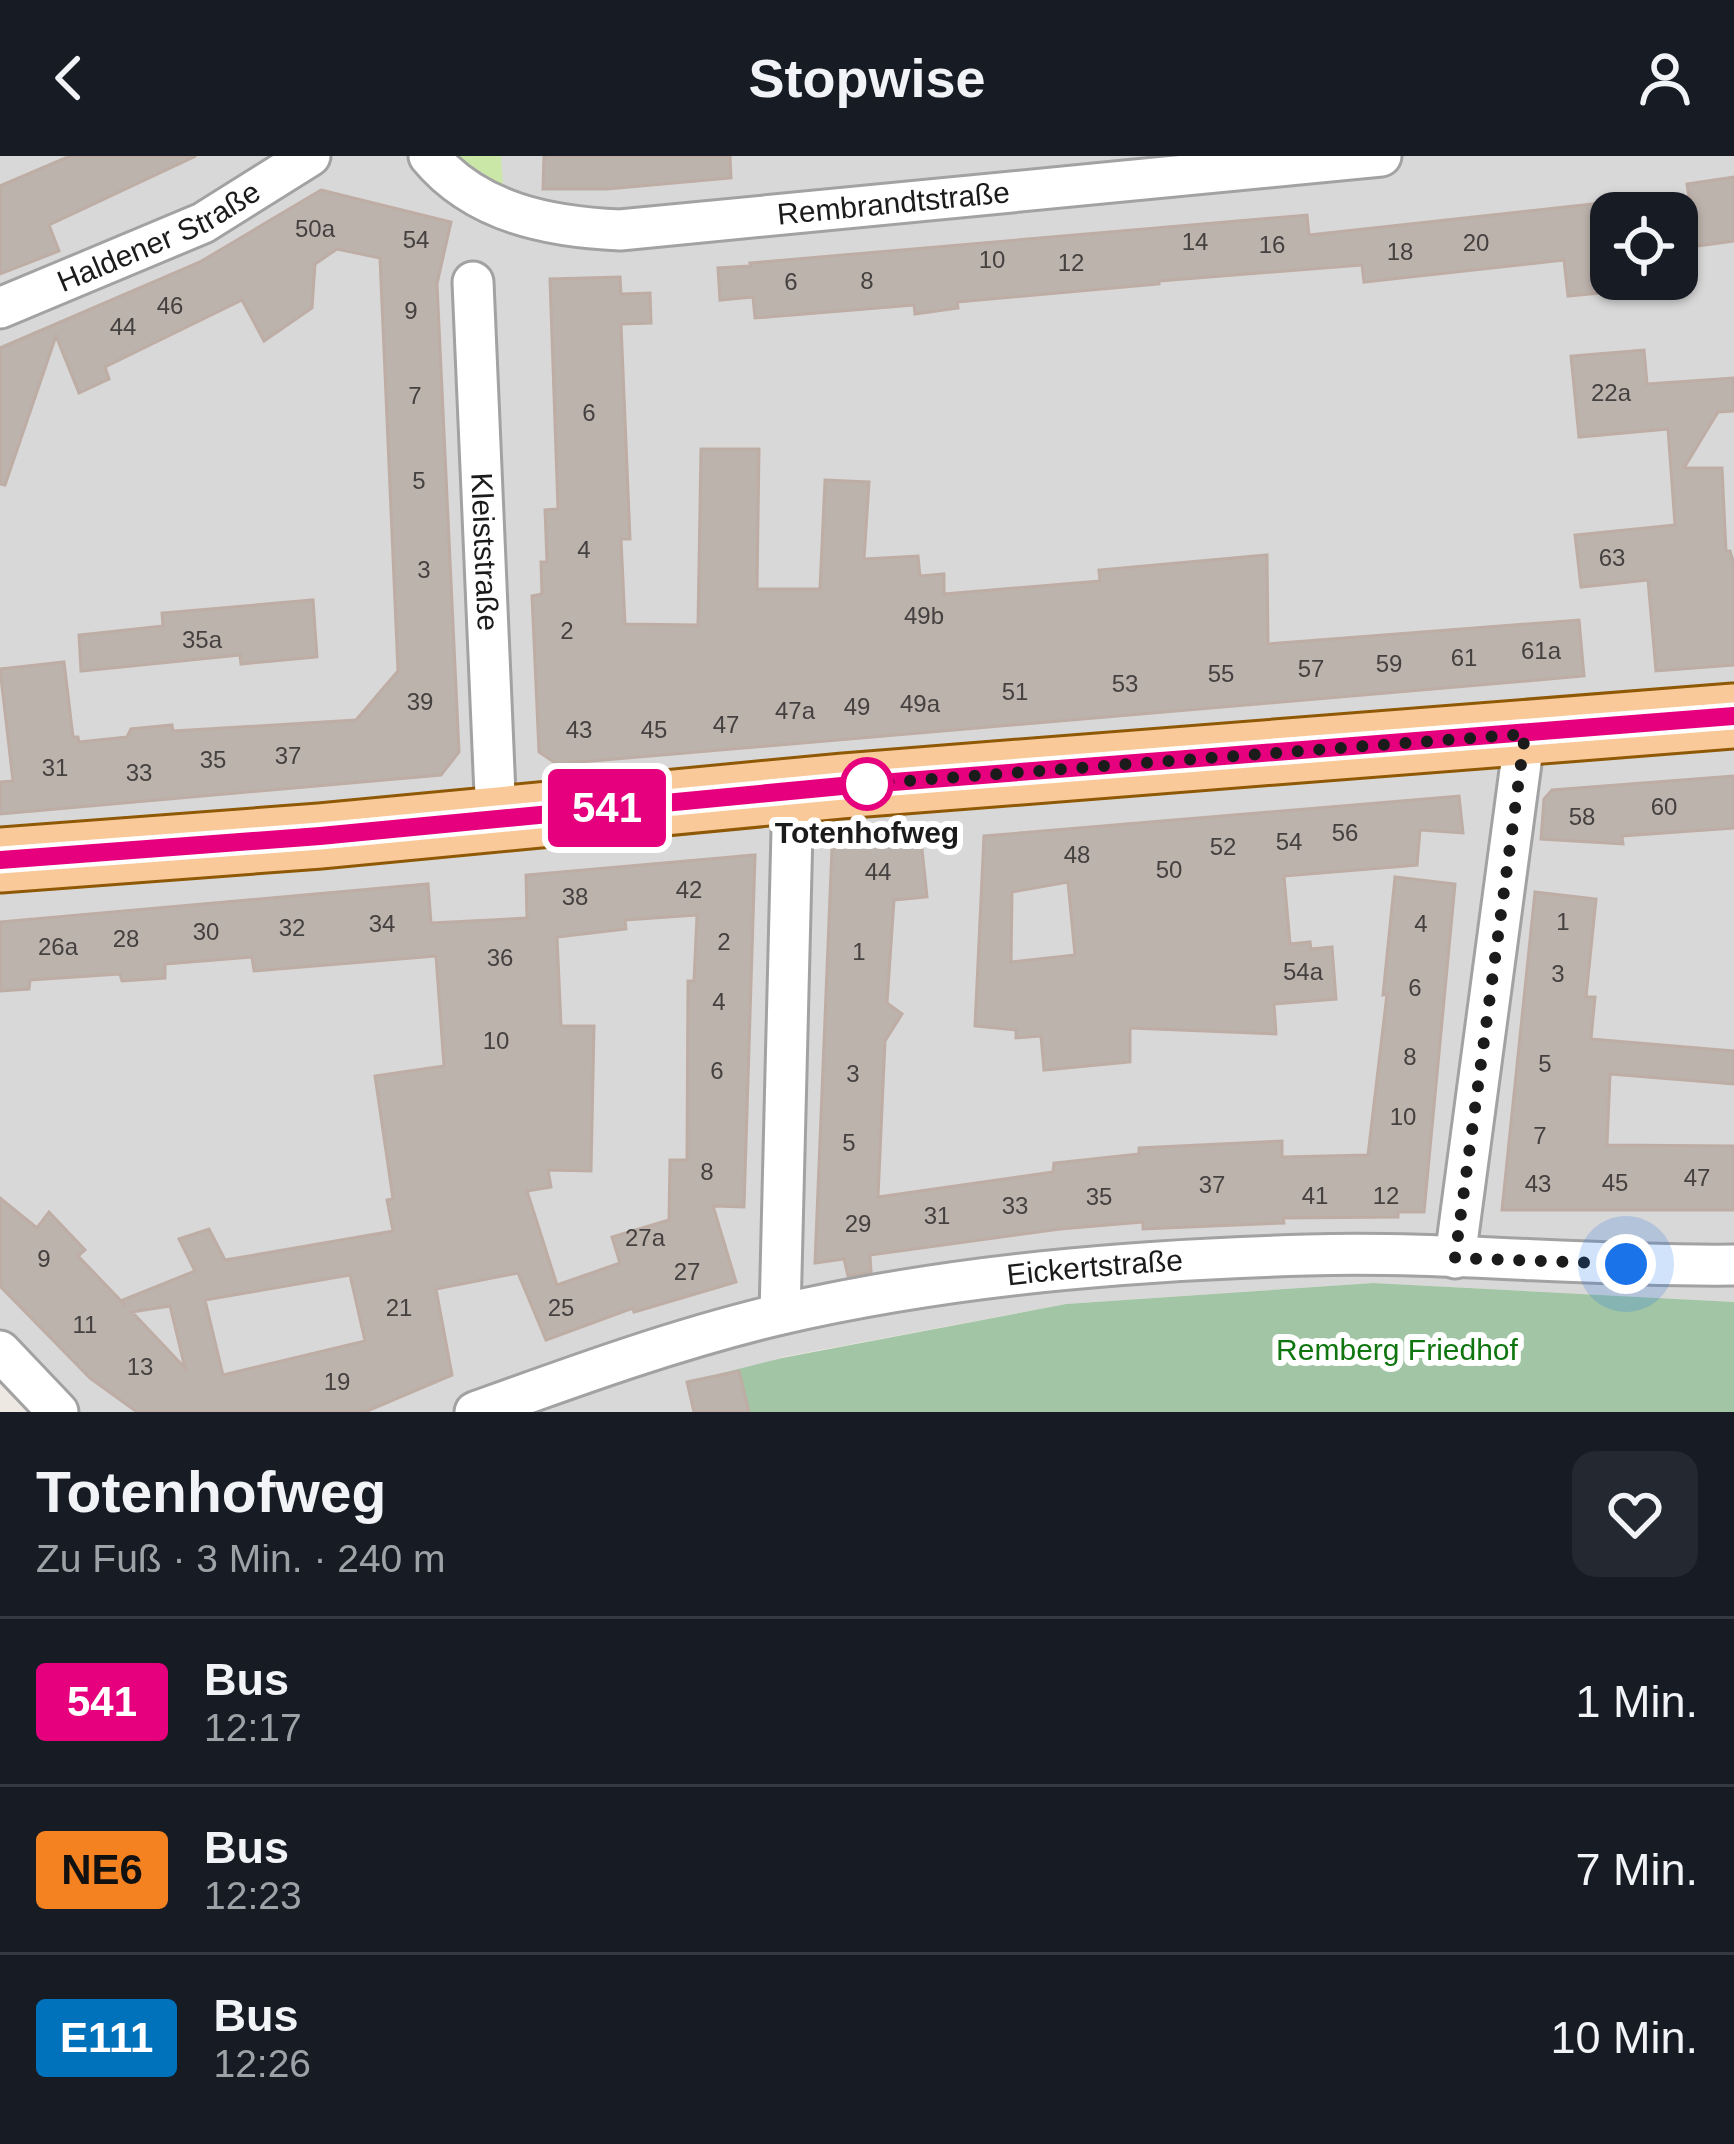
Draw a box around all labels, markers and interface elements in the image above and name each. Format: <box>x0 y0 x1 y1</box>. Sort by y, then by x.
icon: back <box>36 45 102 111</box>
icon: person <box>1632 45 1698 111</box>
text: Stopwise <box>748 48 986 108</box>
street label: Haldener Straße <box>52 175 266 298</box>
street label: Rembrandtstraße <box>776 175 1011 231</box>
map controls <box>1590 192 1698 300</box>
button: locate <box>1590 192 1698 300</box>
house number: 50a <box>295 215 336 242</box>
house number: 54 <box>403 226 429 253</box>
house number: 14 <box>1182 228 1208 255</box>
house number: 20 <box>1463 229 1489 256</box>
house number: 16 <box>1259 231 1285 258</box>
house number: 18 <box>1387 238 1413 265</box>
house number: 10 <box>979 246 1005 273</box>
house number: 12 <box>1058 249 1084 276</box>
house number: 8 <box>860 267 874 294</box>
house number: 6 <box>784 268 798 295</box>
house number: 46 <box>157 292 183 319</box>
house number: 9 <box>404 297 418 324</box>
house number: 44 <box>110 313 136 340</box>
house number: 22a <box>1591 379 1632 406</box>
house number: 7 <box>408 382 422 409</box>
house number: 6 <box>582 399 596 426</box>
house number: 5 <box>412 467 426 494</box>
street label: Kleiststraße <box>465 472 505 632</box>
house number: 4 <box>577 536 591 563</box>
house number: 63 <box>1599 544 1625 571</box>
house number: 3 <box>417 556 431 583</box>
house number: 49b <box>904 602 944 629</box>
house number: 2 <box>560 617 574 644</box>
house number: 35a <box>182 626 223 653</box>
house number: 61a <box>1521 637 1562 664</box>
house number: 61 <box>1451 644 1477 671</box>
house number: 59 <box>1376 650 1402 677</box>
house number: 57 <box>1298 655 1324 682</box>
house number: 55 <box>1208 660 1234 687</box>
house number: 53 <box>1112 670 1138 697</box>
house number: 51 <box>1002 678 1028 705</box>
house number: 39 <box>407 688 433 715</box>
house number: 49a <box>900 690 941 717</box>
house number: 49 <box>844 693 870 720</box>
house number: 47a <box>775 697 816 724</box>
house number: 47 <box>713 711 739 738</box>
house number: 43 <box>566 716 592 743</box>
house number: 45 <box>641 716 667 743</box>
house number: 37 <box>275 742 301 769</box>
house number: 35 <box>200 746 226 773</box>
house number: 31 <box>42 754 68 781</box>
house number: 33 <box>126 759 152 786</box>
marker: Totenhofweg <box>842 759 892 809</box>
line badge: 541 <box>538 769 676 847</box>
text: 541 <box>572 784 642 831</box>
house number: 60 <box>1651 793 1677 820</box>
house number: 58 <box>1569 803 1595 830</box>
place label: Totenhofweg <box>775 816 959 849</box>
house number: 56 <box>1332 819 1358 846</box>
house number: 54 <box>1276 828 1302 855</box>
house number: 52 <box>1210 833 1236 860</box>
house number: 48 <box>1064 841 1090 868</box>
house number: 50 <box>1156 856 1182 883</box>
house number: 44 <box>865 858 891 885</box>
house number: 42 <box>676 876 702 903</box>
house number: 38 <box>562 883 588 910</box>
house number: 1 <box>1556 908 1570 935</box>
house number: 34 <box>369 910 395 937</box>
house number: 4 <box>1414 910 1428 937</box>
house number: 32 <box>279 914 305 941</box>
house number: 30 <box>193 918 219 945</box>
house number: 28 <box>113 925 139 952</box>
house number: 2 <box>717 928 731 955</box>
house number: 26a <box>38 933 79 960</box>
house number: 1 <box>852 938 866 965</box>
house number: 36 <box>487 944 513 971</box>
house number: 54a <box>1283 958 1324 985</box>
house number: 3 <box>1551 960 1565 987</box>
house number: 6 <box>1408 974 1422 1001</box>
house number: 4 <box>712 988 726 1015</box>
house number: 10 <box>483 1027 509 1054</box>
house number: 8 <box>1403 1043 1417 1070</box>
house number: 5 <box>1538 1050 1552 1077</box>
house number: 6 <box>710 1057 724 1084</box>
house number: 3 <box>846 1060 860 1087</box>
house number: 10 <box>1390 1103 1416 1130</box>
house number: 7 <box>1533 1122 1547 1149</box>
house number: 5 <box>842 1129 856 1156</box>
house number: 8 <box>700 1158 714 1185</box>
house number: 47 <box>1684 1164 1710 1191</box>
house number: 45 <box>1602 1169 1628 1196</box>
house number: 43 <box>1525 1170 1551 1197</box>
house number: 37 <box>1199 1171 1225 1198</box>
house number: 41 <box>1302 1182 1328 1209</box>
house number: 12 <box>1373 1182 1399 1209</box>
house number: 35 <box>1086 1183 1112 1210</box>
house number: 33 <box>1002 1192 1028 1219</box>
house number: 31 <box>924 1202 950 1229</box>
house number: 29 <box>845 1210 871 1237</box>
house number: 27a <box>625 1224 666 1251</box>
your location <box>1596 1234 1656 1294</box>
street label: Eickertstraße <box>1005 1243 1184 1292</box>
house number: 9 <box>37 1245 51 1272</box>
house number: 27 <box>674 1258 700 1285</box>
house number: 21 <box>386 1294 412 1321</box>
house number: 25 <box>548 1294 574 1321</box>
house number: 11 <box>73 1311 97 1338</box>
park label: Remberg Friedhof <box>1276 1333 1519 1366</box>
house number: 13 <box>127 1353 153 1380</box>
house number: 19 <box>324 1368 350 1395</box>
button: heart <box>1572 1451 1698 1577</box>
text: Totenhofweg <box>36 1460 386 1524</box>
text: Zu Fuß · 3 Min. · 240 m <box>36 1537 446 1580</box>
text: Bus <box>204 1654 289 1705</box>
text: 1 Min. <box>1575 1676 1698 1727</box>
text: 541 <box>67 1678 137 1725</box>
text: 12:17 <box>204 1706 302 1749</box>
text: Bus <box>204 1822 289 1873</box>
text: 7 Min. <box>1575 1844 1698 1895</box>
text: NE6 <box>61 1846 143 1893</box>
text: 12:23 <box>204 1874 302 1917</box>
text: Bus <box>213 1990 298 2041</box>
text: 10 Min. <box>1550 2012 1698 2063</box>
text: E111 <box>60 2014 153 2061</box>
text: 12:26 <box>213 2042 311 2085</box>

